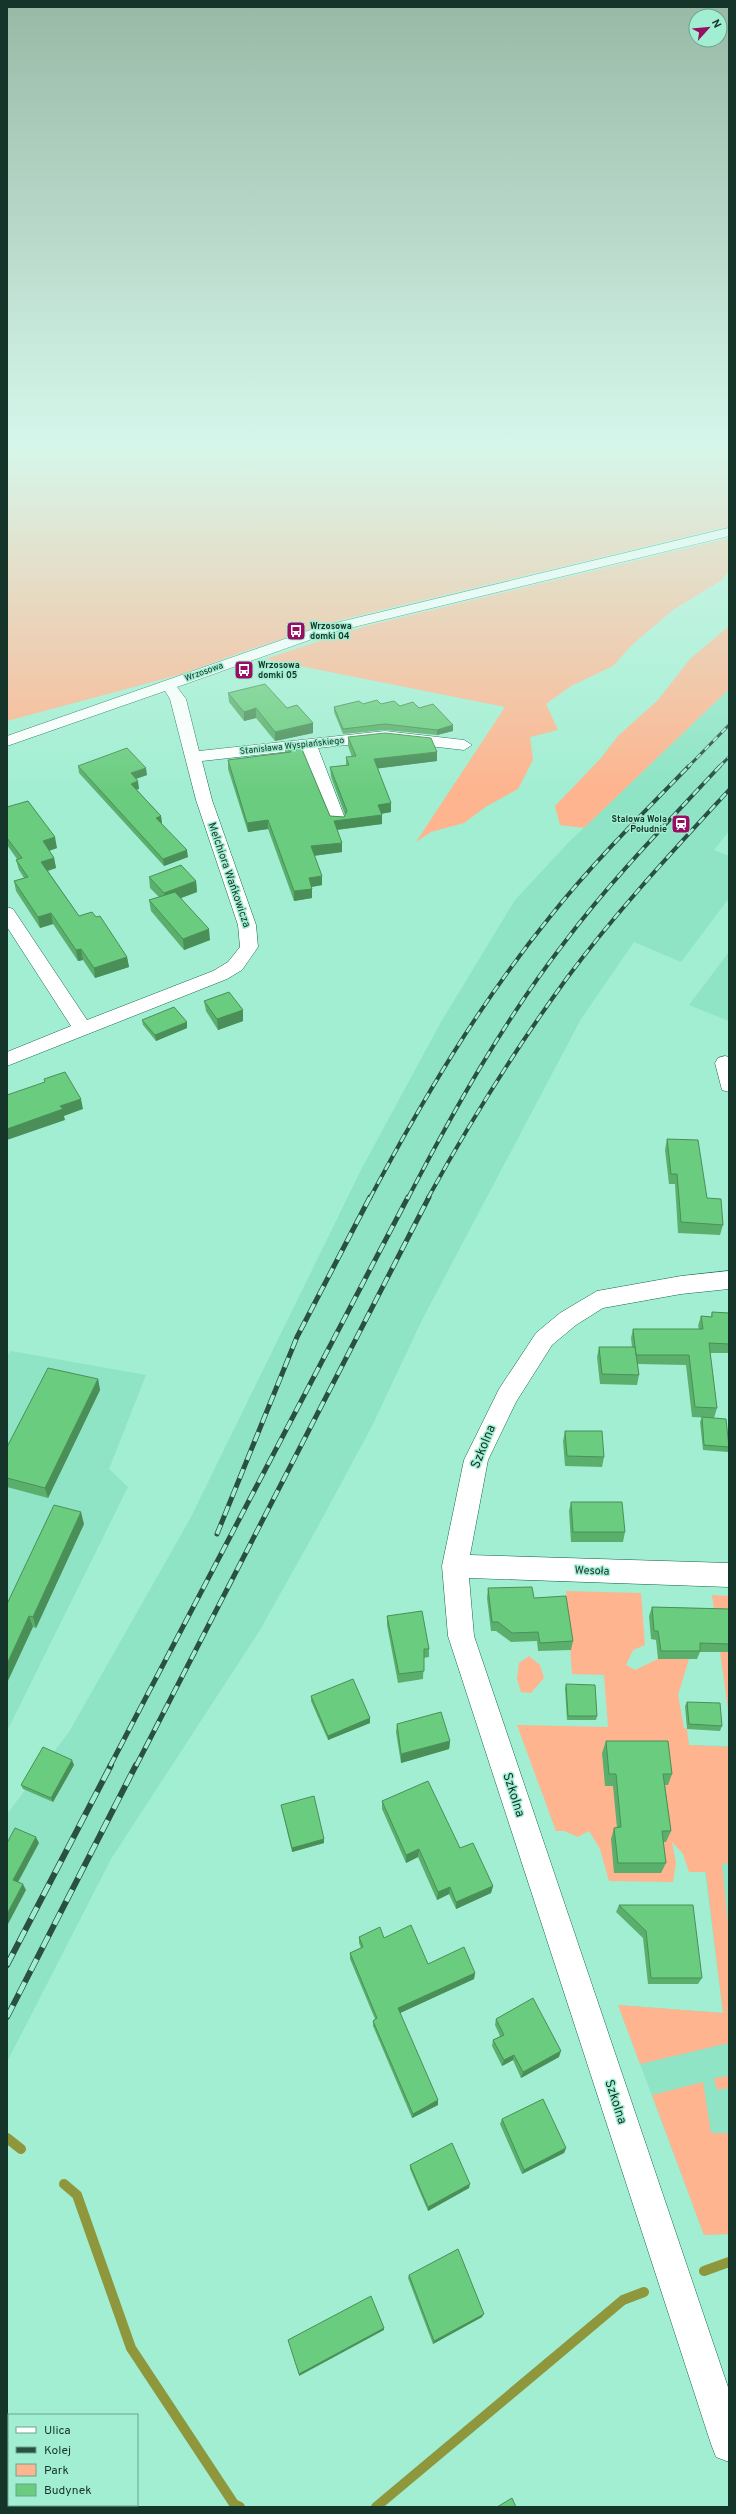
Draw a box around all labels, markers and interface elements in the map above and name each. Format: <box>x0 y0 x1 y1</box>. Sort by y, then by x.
north arrow <box>688 8 728 48</box>
text: N <box>708 17 724 31</box>
bus stop icon: Wrzosowa domki 04 <box>285 620 307 642</box>
place label: Wrzosowa domki 04 <box>310 621 352 642</box>
bus stop icon: Wrzosowa domki 05 <box>233 659 255 681</box>
street label: Wrzosowa <box>183 660 225 684</box>
place label: Wrzosowa domki 05 <box>258 660 300 681</box>
street label: Stanisława Wyspiańskiego <box>239 735 345 757</box>
station icon: Stalowa Wola Południe <box>670 813 692 835</box>
place label: Stalowa Wola Południe <box>612 814 667 835</box>
street label: Melchiora Wańkowicza <box>204 820 254 930</box>
street label: Szkolna <box>468 1423 500 1471</box>
street label: Wesoła <box>574 1563 610 1579</box>
street label: Szkolna <box>498 1771 528 1819</box>
street label: Szkolna <box>600 2078 630 2126</box>
legend <box>8 2414 138 2506</box>
text: Ulica <box>44 2423 71 2439</box>
text: Kolej <box>44 2443 71 2459</box>
text: Park <box>44 2463 69 2479</box>
text: Budynek <box>44 2483 92 2499</box>

